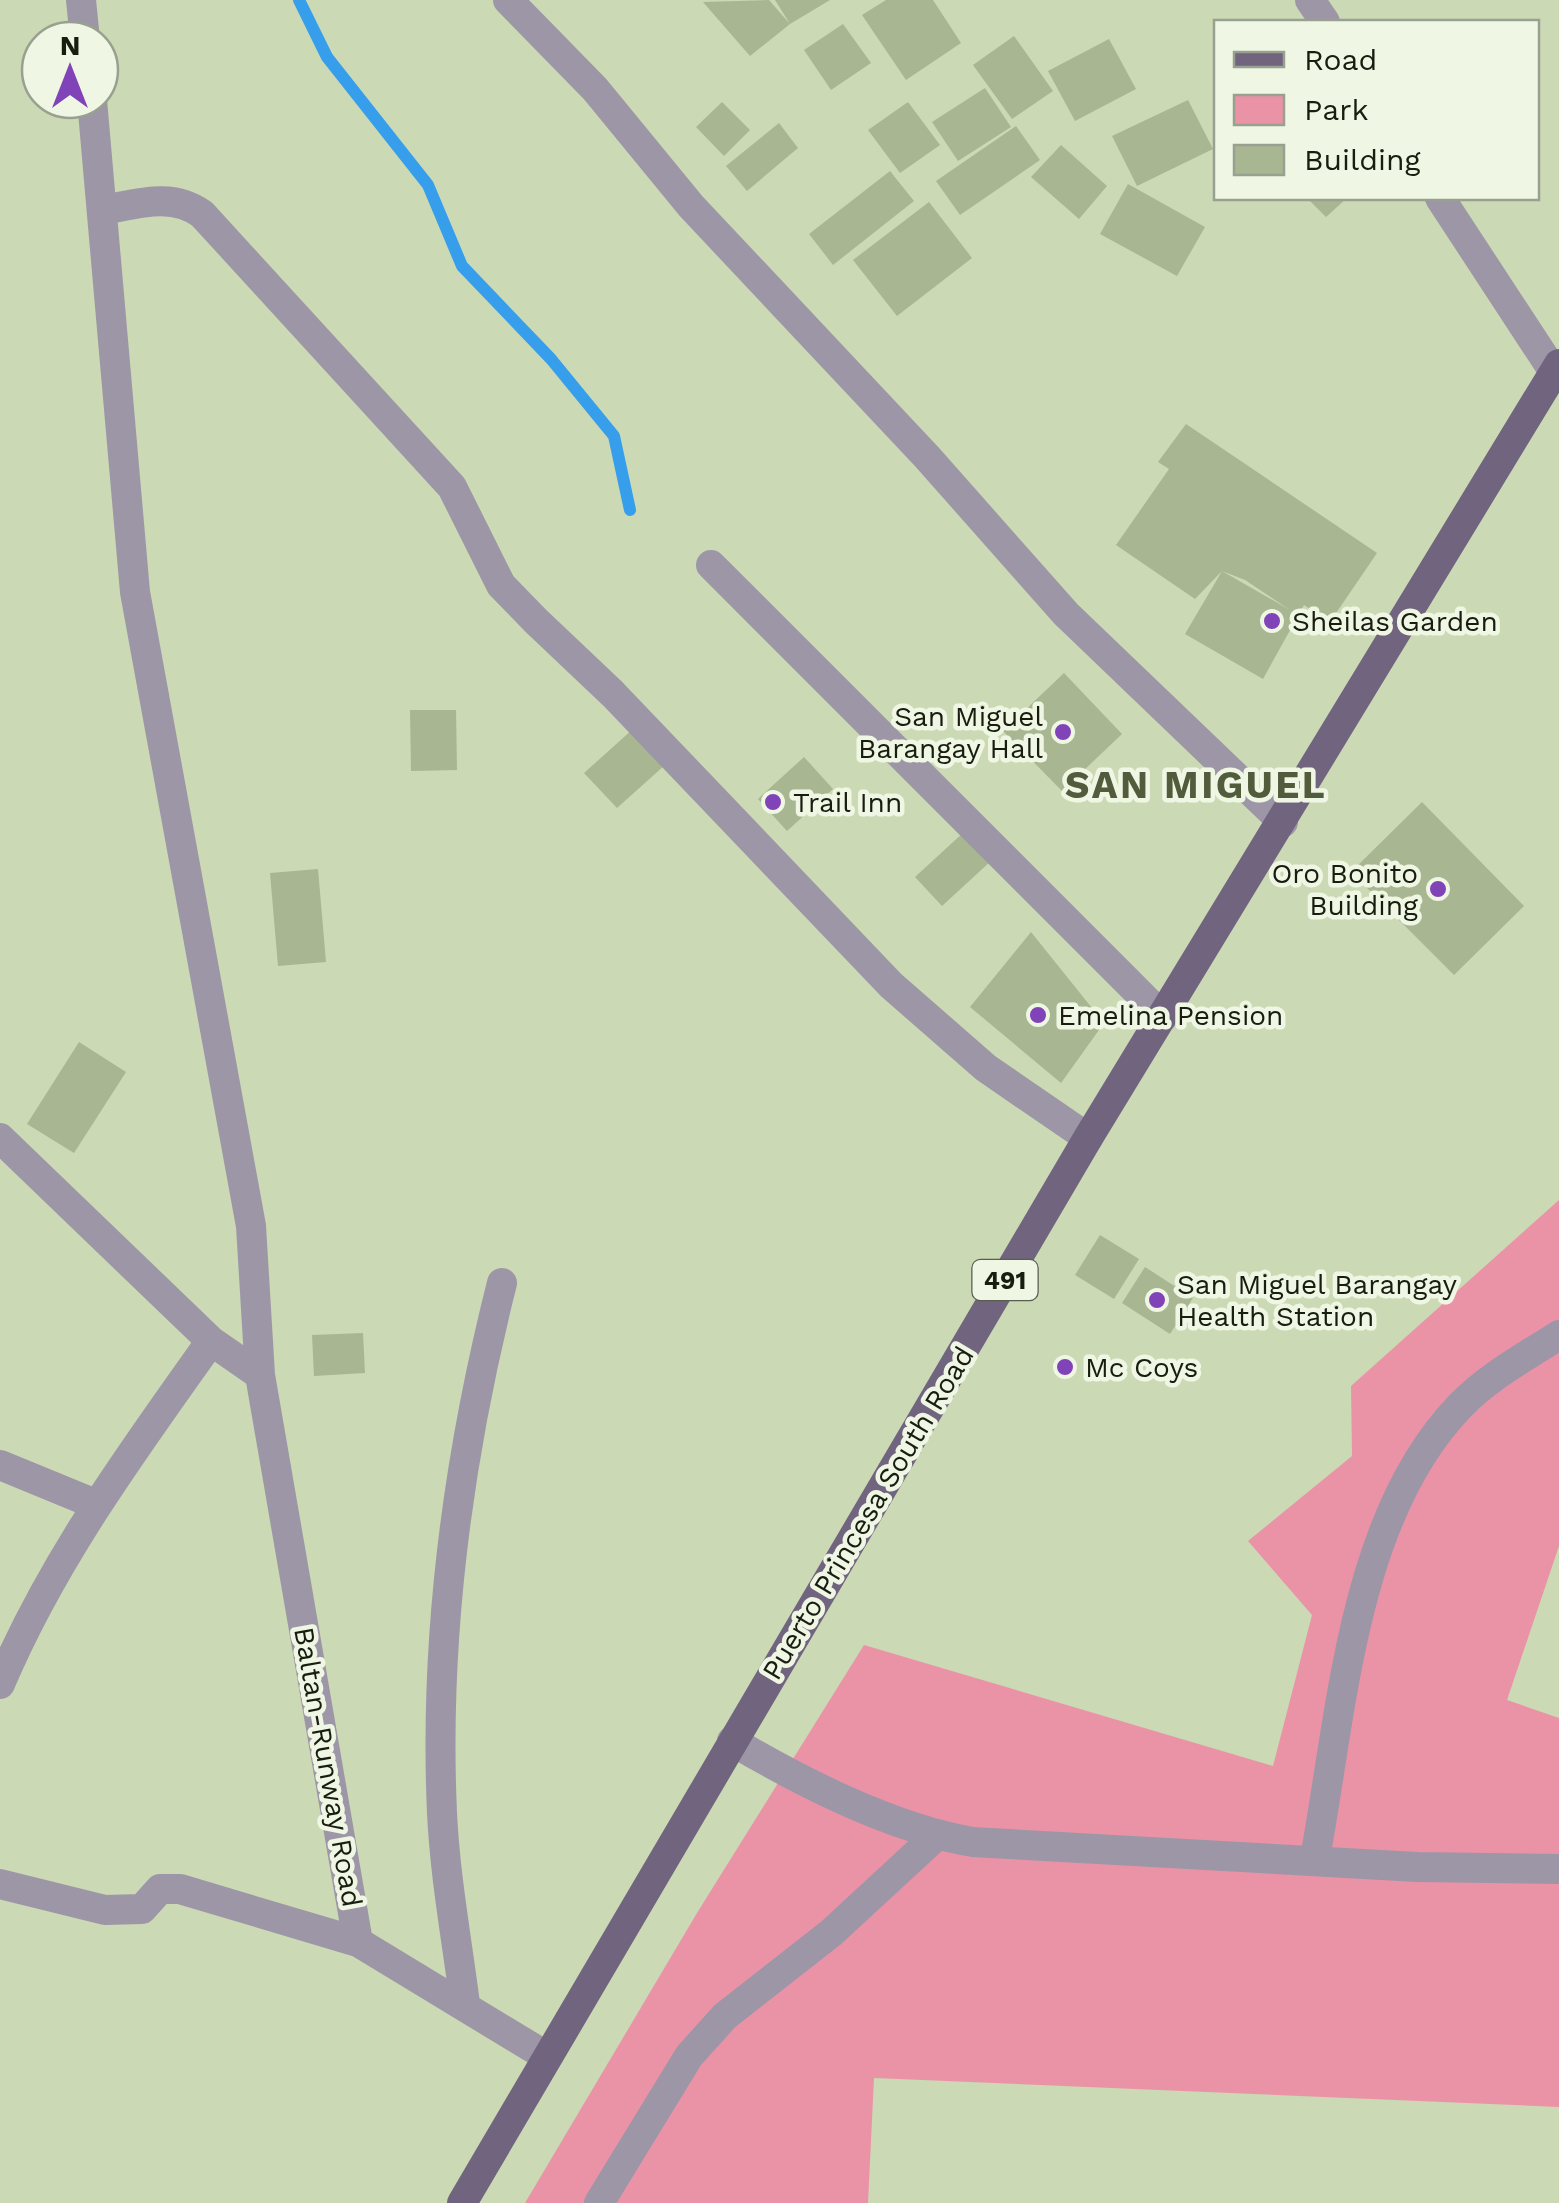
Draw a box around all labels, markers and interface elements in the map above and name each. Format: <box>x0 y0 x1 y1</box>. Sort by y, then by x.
north arrow <box>20 20 120 120</box>
legend <box>1214 20 1539 200</box>
text: N <box>60 29 80 62</box>
text: Road <box>1304 42 1377 77</box>
text: Park <box>1304 92 1369 127</box>
text: Building <box>1304 142 1421 177</box>
place label: Sheilas Garden <box>1292 605 1498 638</box>
marker: Sheilas Garden <box>1261 610 1283 632</box>
place label: San Miguel Barangay Hall <box>858 700 1043 765</box>
marker: San Miguel Barangay Hall <box>1052 721 1074 743</box>
district label: SAN MIGUEL <box>1065 763 1327 807</box>
place label: Trail Inn <box>793 786 902 819</box>
marker: Trail Inn <box>762 791 784 813</box>
place label: Oro Bonito Building <box>1271 857 1418 922</box>
marker: Oro Bonito Building <box>1427 878 1449 900</box>
place label: Emelina Pension <box>1058 999 1283 1032</box>
marker: Emelina Pension <box>1027 1004 1049 1026</box>
road number: 491 <box>972 1260 1038 1300</box>
place label: San Miguel Barangay Health Station <box>1177 1268 1457 1333</box>
marker: San Miguel Barangay Health Station <box>1146 1289 1168 1311</box>
street label: Puerto Princesa South Road <box>755 1340 981 1686</box>
place label: Mc Coys <box>1085 1351 1198 1384</box>
marker: Mc Coys <box>1054 1356 1076 1378</box>
street label: Baltan-Runway Road <box>287 1624 369 1910</box>

